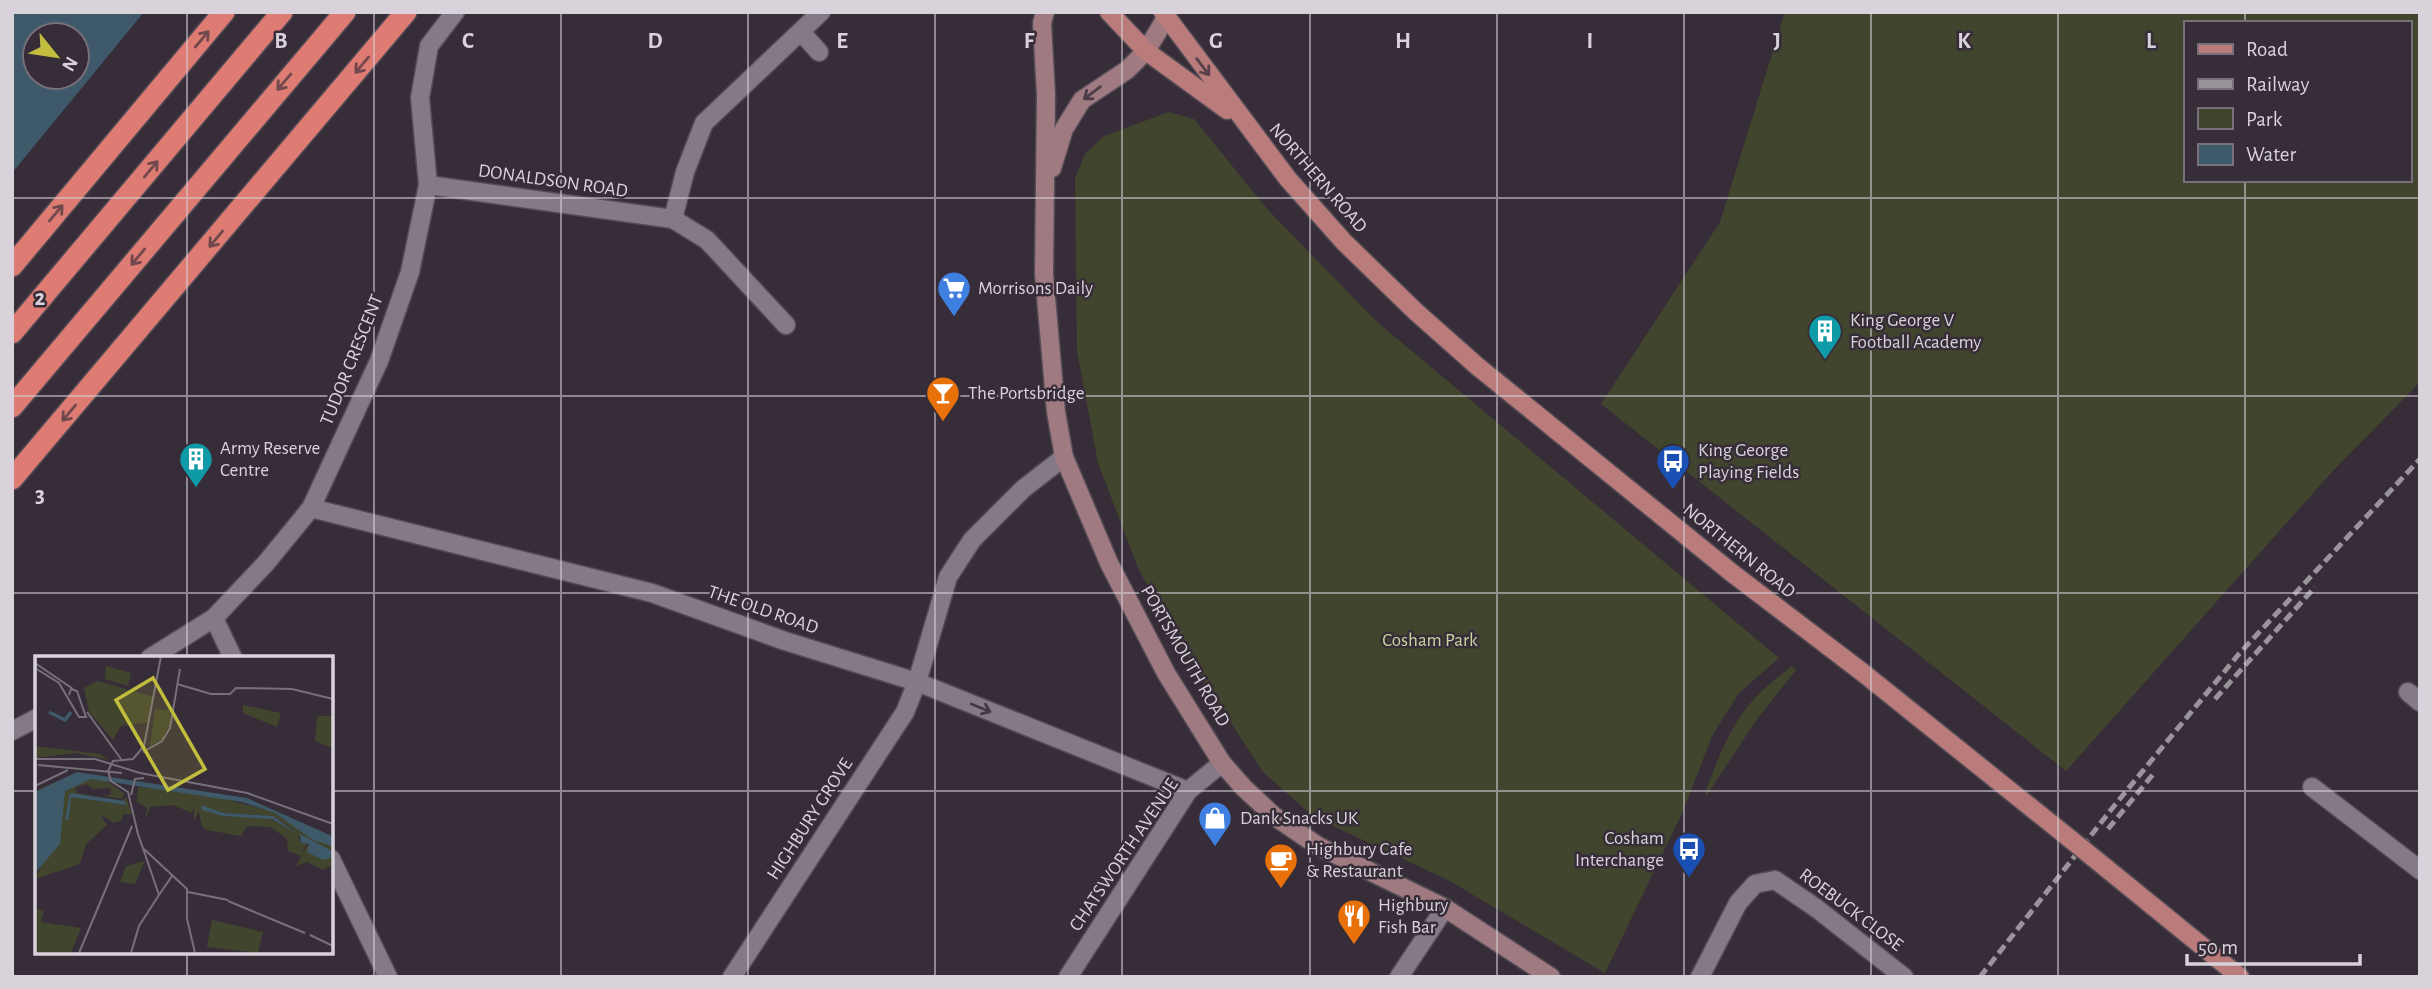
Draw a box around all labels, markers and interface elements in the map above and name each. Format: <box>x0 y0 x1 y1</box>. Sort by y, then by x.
north arrow <box>21 21 91 91</box>
legend <box>2184 21 2411 182</box>
one-way arrow <box>194 30 210 48</box>
text: B <box>274 30 288 53</box>
text: C <box>462 30 474 53</box>
text: D <box>647 30 663 53</box>
text: E <box>836 30 848 53</box>
text: F <box>1024 30 1035 53</box>
text: G <box>1209 30 1223 53</box>
text: H <box>1395 30 1411 53</box>
text: I <box>1587 30 1593 53</box>
text: J <box>1773 30 1781 53</box>
text: K <box>1957 30 1971 53</box>
text: L <box>2146 30 2156 53</box>
text: Road <box>2246 39 2288 60</box>
text: N <box>58 53 81 74</box>
one-way arrow <box>354 55 370 73</box>
one-way arrow <box>1195 58 1210 76</box>
one-way arrow <box>276 73 292 91</box>
text: Railway <box>2246 74 2309 95</box>
one-way arrow <box>1083 85 1102 100</box>
text: Park <box>2246 109 2283 130</box>
street label: NORTHERN ROAD <box>1266 120 1370 236</box>
text: Water <box>2246 144 2296 165</box>
one-way arrow <box>143 160 159 178</box>
street label: DONALDSON ROAD <box>477 161 629 201</box>
one-way arrow <box>48 205 64 223</box>
one-way arrow <box>208 229 223 247</box>
one-way arrow <box>130 247 146 265</box>
supermarket icon: Morrisons Daily <box>935 269 973 318</box>
place label: Morrisons Daily <box>978 279 1093 298</box>
text: 2 <box>35 287 46 310</box>
street label: TUDOR CRESCENT <box>317 292 387 428</box>
place label: King George V Football Academy <box>1850 311 1981 352</box>
building icon: King George V Football Academy <box>1806 312 1844 361</box>
bar icon: The Portsbridge <box>924 374 962 423</box>
place label: The Portsbridge <box>968 384 1085 403</box>
one-way arrow <box>61 404 77 422</box>
place label: Army Reserve Centre <box>220 439 320 480</box>
building icon: Army Reserve Centre <box>177 440 215 489</box>
place label: King George Playing Fields <box>1698 441 1799 482</box>
bus stop icon: King George Playing Fields <box>1654 442 1692 491</box>
text: 3 <box>35 484 45 507</box>
street label: NORTHERN ROAD <box>1679 500 1799 602</box>
street label: THE OLD ROAD <box>705 582 821 638</box>
street label: PORTSMOUTH ROAD <box>1137 582 1233 730</box>
park label: Cosham Park <box>1382 631 1478 650</box>
inset map <box>35 656 332 954</box>
one-way arrow <box>969 702 991 715</box>
street label: HIGHBURY GROVE <box>764 755 856 883</box>
street label: CHATSWORTH AVENUE <box>1066 775 1182 935</box>
shop icon: Dank Snacks UK <box>1196 799 1234 848</box>
place label: Dank Snacks UK <box>1240 809 1359 828</box>
place label: Cosham Interchange <box>1575 829 1664 870</box>
bus stop icon: Cosham Interchange <box>1670 830 1708 879</box>
place label: Highbury Cafe & Restaurant <box>1306 840 1412 881</box>
cafe icon: Highbury Cafe & Restaurant <box>1262 841 1300 890</box>
street label: ROEBUCK CLOSE <box>1796 865 1906 955</box>
place label: Highbury Fish Bar <box>1378 896 1448 937</box>
restaurant icon: Highbury Fish Bar <box>1335 897 1373 946</box>
scale bar <box>2187 922 2360 966</box>
text: 50 m <box>2198 937 2238 958</box>

